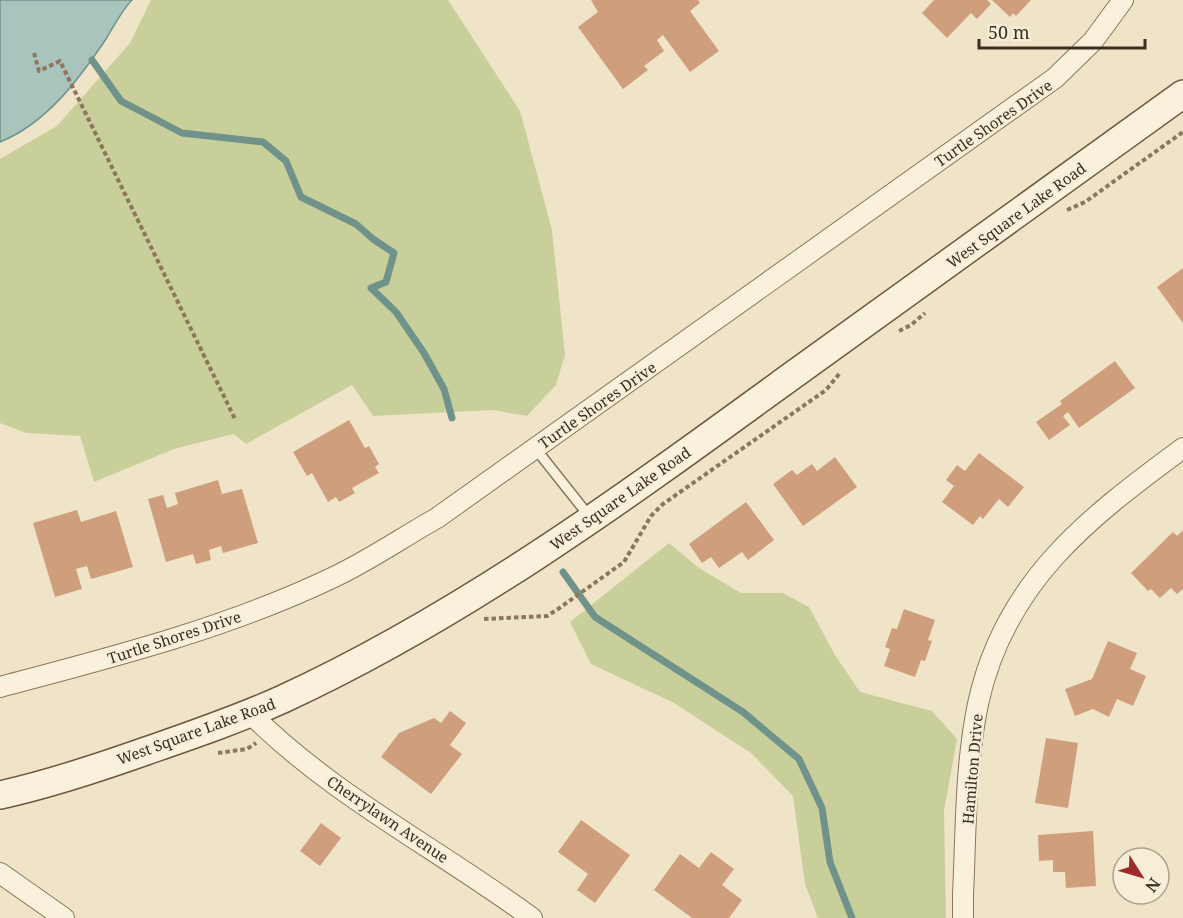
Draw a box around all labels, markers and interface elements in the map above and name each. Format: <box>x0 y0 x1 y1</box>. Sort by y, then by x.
scale bar <box>979 12 1146 50</box>
text: 50 m <box>988 20 1030 44</box>
street label: Turtle Shores Drive <box>930 75 1056 171</box>
street label: West Square Lake Road <box>942 158 1090 272</box>
street label: Turtle Shores Drive <box>534 357 660 453</box>
street label: West Square Lake Road <box>546 442 694 554</box>
street label: Turtle Shores Drive <box>105 606 243 668</box>
street label: West Square Lake Road <box>114 693 278 769</box>
street label: Hamilton Drive <box>957 713 987 825</box>
street label: Cherrylawn Avenue <box>323 771 453 867</box>
north arrow <box>1111 846 1171 906</box>
text: N <box>1140 873 1166 897</box>

